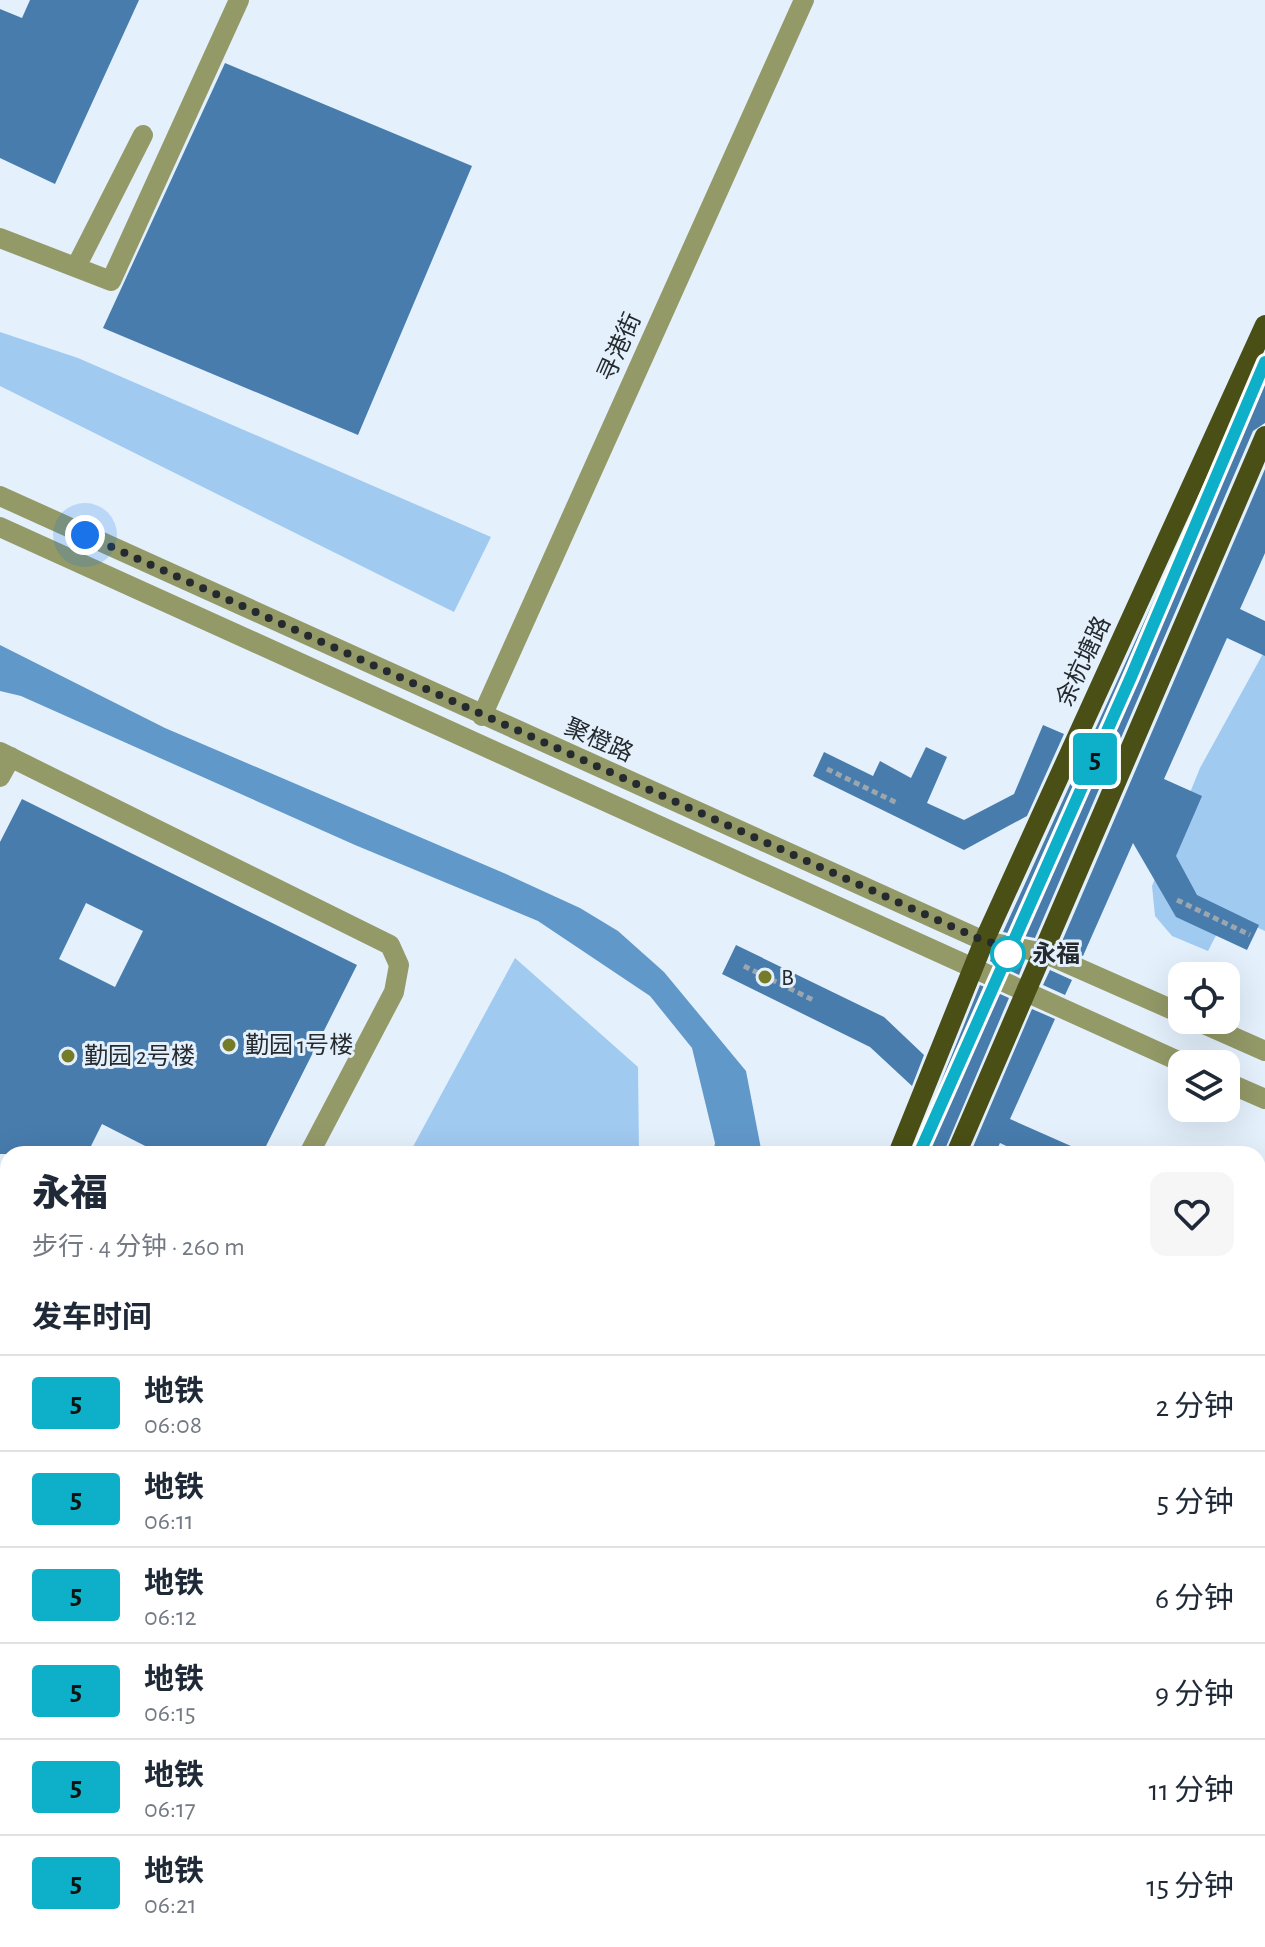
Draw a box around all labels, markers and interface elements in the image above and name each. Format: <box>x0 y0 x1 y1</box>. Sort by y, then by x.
street label: 寻港街 <box>592 309 646 385</box>
your location <box>65 515 105 555</box>
street label: 余杭塘路 <box>1051 612 1115 710</box>
street label: 聚橙路 <box>561 713 637 767</box>
line badge: 5 <box>1069 733 1121 785</box>
text: 5 <box>1089 745 1101 773</box>
marker: 永福 <box>991 937 1025 971</box>
place label: 永福 <box>1032 941 1080 967</box>
map controls <box>1168 962 1240 1122</box>
button: locate <box>1168 962 1240 1034</box>
place label: B <box>781 966 794 990</box>
marker: B <box>756 968 774 986</box>
place label: 勤园 1号楼 <box>245 1032 353 1058</box>
marker: 勤园 1号楼 <box>220 1036 238 1054</box>
place label: 勤园 2号楼 <box>84 1043 195 1069</box>
marker: 勤园 2号楼 <box>59 1047 77 1065</box>
button: layers <box>1168 1050 1240 1122</box>
button: heart <box>1150 1172 1234 1256</box>
text: 永福 <box>32 1176 108 1214</box>
text: 步行 · 4 分钟 · 260 m <box>32 1234 245 1260</box>
text: 发车时间 <box>32 1303 152 1333</box>
text: 地铁 <box>144 1377 204 1407</box>
text: 5 <box>70 1389 82 1417</box>
text: 2 分钟 <box>1155 1392 1234 1422</box>
text: 06:08 <box>144 1412 202 1438</box>
text: 地铁 <box>144 1473 204 1503</box>
text: 5 <box>70 1485 82 1513</box>
text: 5 分钟 <box>1157 1488 1234 1518</box>
text: 06:11 <box>144 1508 194 1534</box>
text: 地铁 <box>144 1569 204 1599</box>
text: 5 <box>70 1581 82 1609</box>
text: 6 分钟 <box>1155 1584 1234 1614</box>
text: 06:12 <box>144 1604 197 1630</box>
text: 地铁 <box>144 1665 204 1695</box>
text: 5 <box>70 1677 82 1705</box>
text: 9 分钟 <box>1155 1680 1234 1710</box>
text: 06:15 <box>144 1700 196 1726</box>
text: 地铁 <box>144 1761 204 1791</box>
text: 5 <box>70 1773 82 1801</box>
text: 11 分钟 <box>1148 1776 1234 1806</box>
text: 06:17 <box>144 1796 196 1822</box>
text: 地铁 <box>144 1857 204 1887</box>
text: 5 <box>70 1869 82 1897</box>
text: 15 分钟 <box>1146 1872 1234 1902</box>
text: 06:21 <box>144 1892 197 1918</box>

